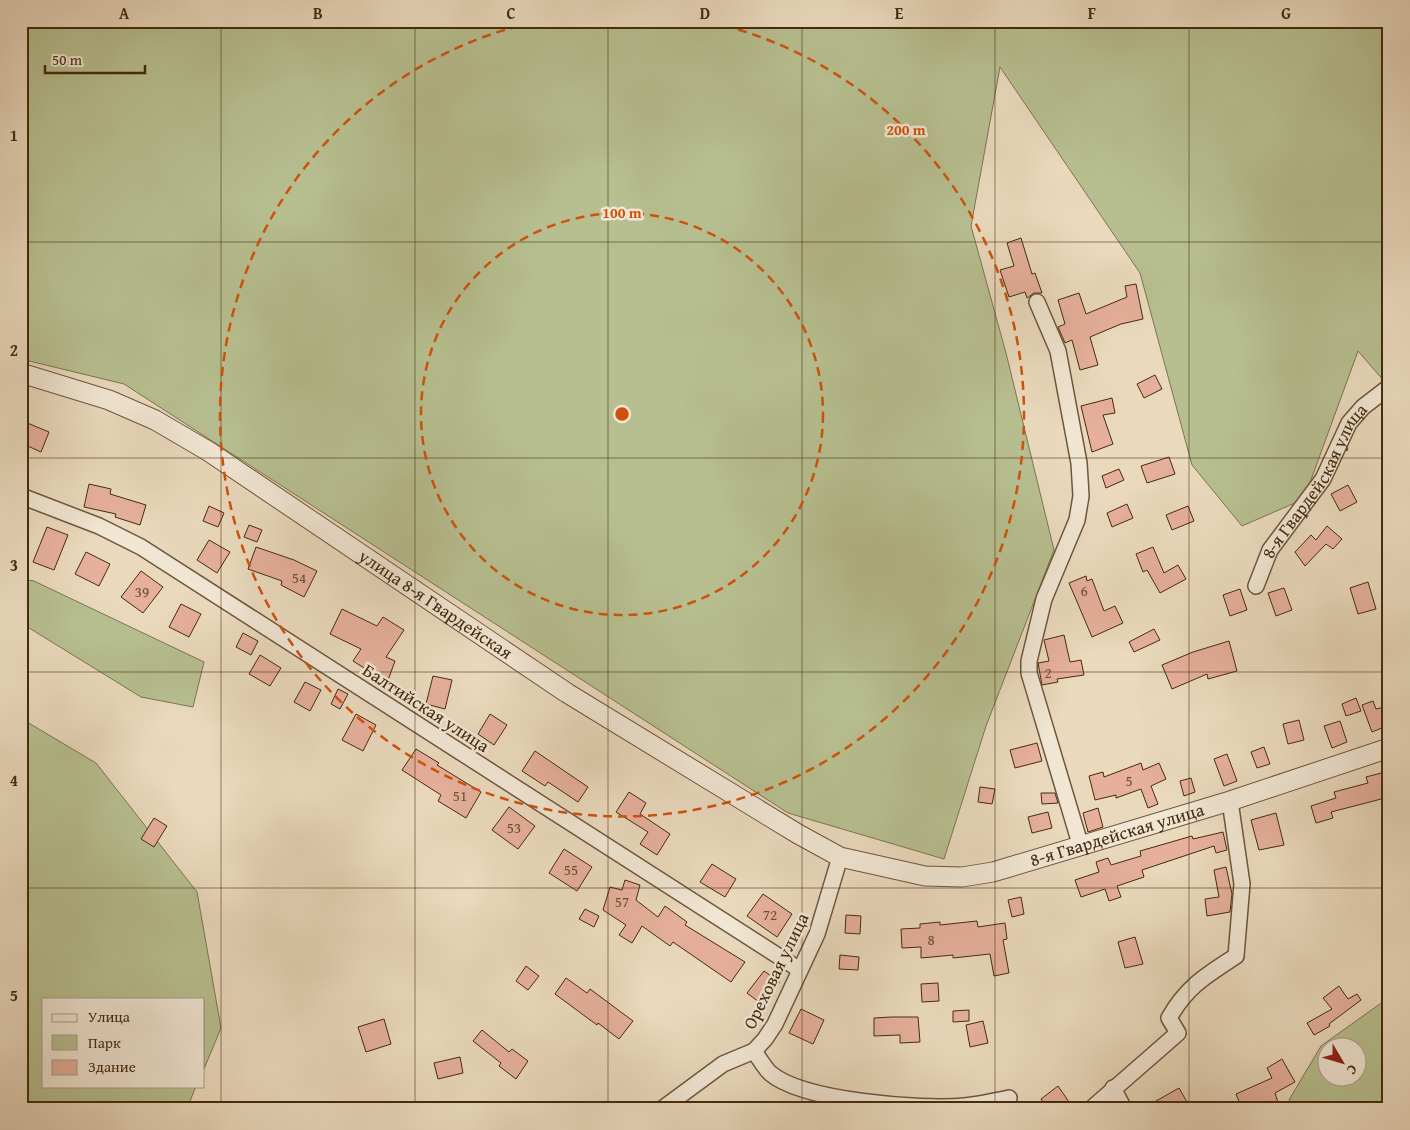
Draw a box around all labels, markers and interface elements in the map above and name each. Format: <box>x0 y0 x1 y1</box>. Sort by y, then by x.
text: A <box>119 1 130 25</box>
text: B <box>313 1 323 25</box>
text: C <box>506 1 516 25</box>
text: D <box>700 1 710 25</box>
text: E <box>895 1 904 25</box>
text: F <box>1088 1 1096 25</box>
text: G <box>1281 1 1291 25</box>
scale bar <box>45 42 145 74</box>
text: 50 m <box>52 49 83 70</box>
text: 200 m <box>886 119 926 140</box>
text: 1 <box>10 123 18 147</box>
text: 100 m <box>602 202 642 223</box>
text: 2 <box>10 338 18 362</box>
street label: 8-я Гвардейская улица <box>1254 397 1374 562</box>
centre of rings <box>613 405 631 423</box>
street label: улица 8-я Гвардейская <box>353 542 518 666</box>
text: 3 <box>10 553 18 577</box>
house number: 54 <box>292 567 306 588</box>
house number: 6 <box>1080 580 1088 601</box>
house number: 39 <box>135 581 149 602</box>
street label: Балтийская улица <box>358 656 495 759</box>
house number: 2 <box>1044 662 1052 683</box>
text: 4 <box>10 768 18 792</box>
house number: 5 <box>1125 770 1133 791</box>
house number: 51 <box>453 785 467 806</box>
street label: 8-я Гвардейская улица <box>1027 795 1208 873</box>
house number: 53 <box>507 817 521 838</box>
house number: 55 <box>564 859 578 880</box>
house number: 57 <box>615 891 629 912</box>
house number: 72 <box>763 904 777 925</box>
street label: Ореховая улица <box>736 908 816 1034</box>
house number: 8 <box>927 929 935 950</box>
text: 5 <box>10 983 18 1007</box>
legend <box>42 998 205 1088</box>
text: Улица <box>88 1006 131 1027</box>
text: Парк <box>88 1032 121 1053</box>
north arrow <box>1318 1038 1368 1088</box>
text: Здание <box>88 1056 136 1077</box>
text: С <box>1342 1061 1363 1079</box>

